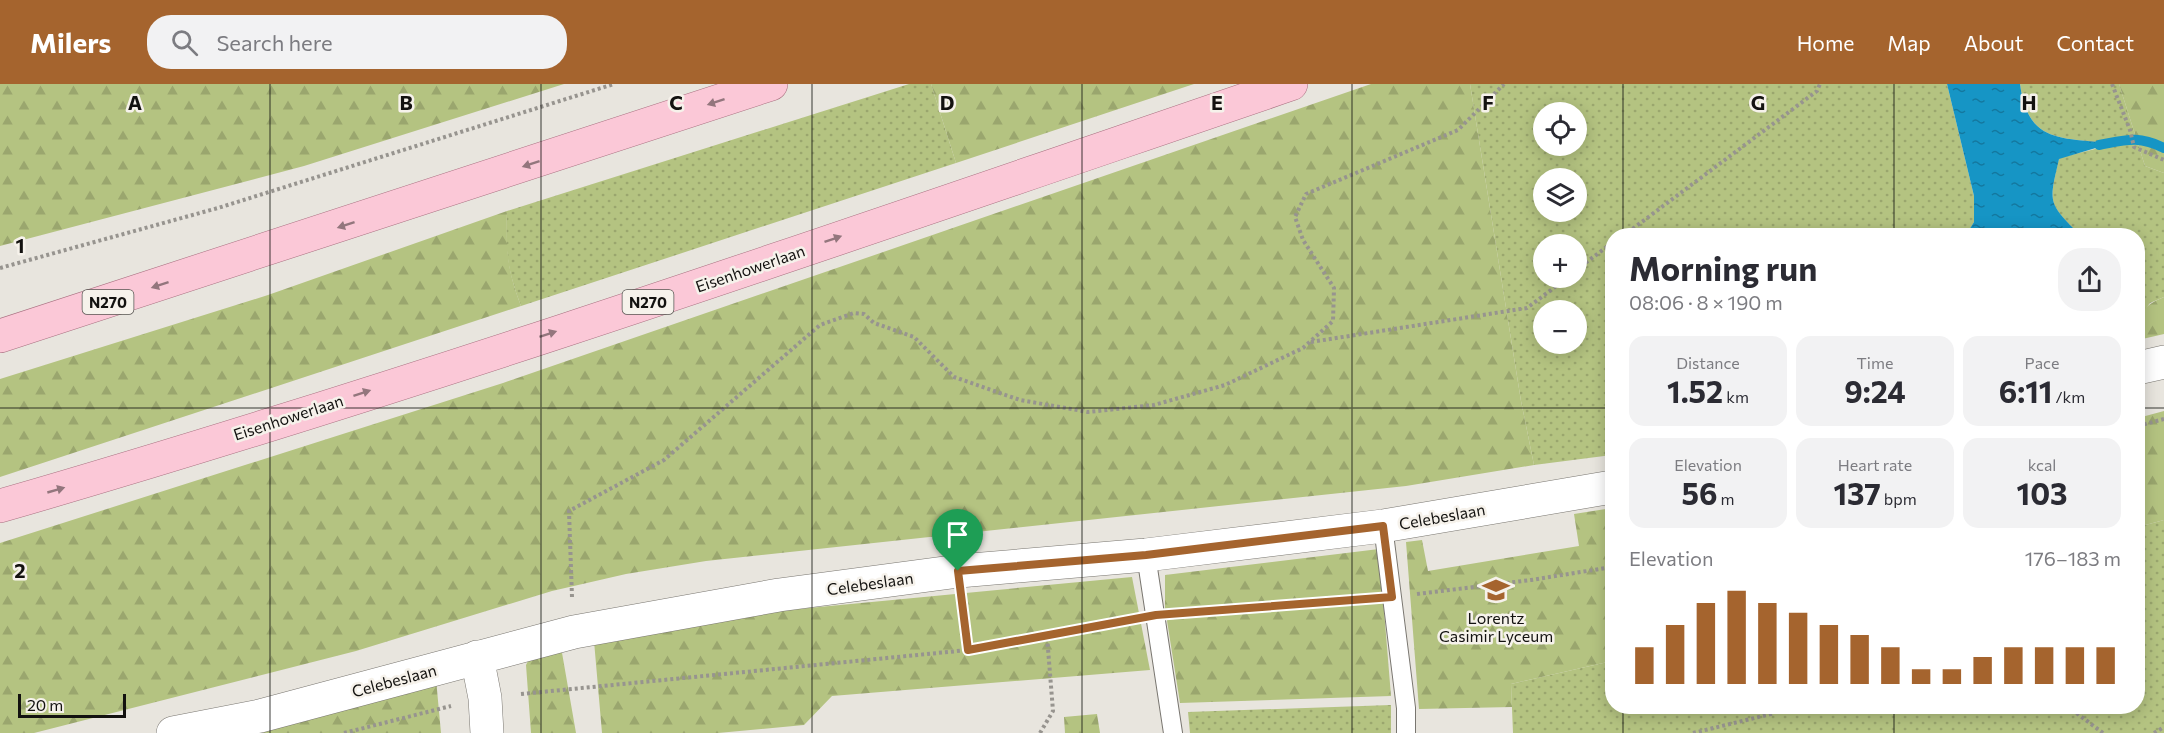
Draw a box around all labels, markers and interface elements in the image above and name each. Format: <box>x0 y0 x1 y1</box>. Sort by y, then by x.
search box <box>147 15 567 69</box>
text: Milers <box>30 25 111 59</box>
icon: search <box>168 26 201 59</box>
text: Search here <box>216 29 333 56</box>
text: Home <box>1797 30 1854 55</box>
text: Map <box>1887 30 1931 55</box>
text: About <box>1964 30 2023 55</box>
text: Contact <box>2056 30 2134 55</box>
text: A <box>128 90 142 114</box>
text: B <box>399 90 413 114</box>
text: C <box>669 90 683 114</box>
text: D <box>940 90 954 114</box>
text: E <box>1211 90 1223 114</box>
text: F <box>1482 90 1494 114</box>
text: G <box>1751 90 1765 114</box>
text: H <box>2022 90 2037 114</box>
one-way arrow <box>707 98 725 108</box>
map controls <box>1533 102 1587 354</box>
button: locate <box>1533 102 1587 156</box>
one-way arrow <box>522 159 540 169</box>
button: layers <box>1533 168 1587 222</box>
one-way arrow <box>337 220 355 230</box>
text: 1 <box>15 233 25 257</box>
one-way arrow <box>824 234 842 244</box>
button: + <box>1533 234 1587 288</box>
street label: Eisenhowerlaan <box>693 240 807 296</box>
text: Morning run <box>1629 247 1817 288</box>
button: share <box>2058 248 2121 311</box>
one-way arrow <box>151 281 169 290</box>
road number: N270 <box>82 290 134 314</box>
road number: N270 <box>622 290 674 314</box>
text: 08:06 · 8 × 190 m <box>1629 290 1783 314</box>
button: − <box>1533 300 1587 354</box>
one-way arrow <box>539 329 557 338</box>
text: Distance <box>1676 353 1740 372</box>
text: Time <box>1857 353 1893 372</box>
text: Pace <box>2025 353 2059 372</box>
text: 1.52 <box>1667 372 1723 409</box>
text: 9:24 <box>1844 372 1906 409</box>
text: 6:11 <box>1999 372 2052 409</box>
text: km <box>1723 387 1749 406</box>
text: /km <box>2052 387 2085 406</box>
one-way arrow <box>353 388 371 398</box>
street label: Eisenhowerlaan <box>231 390 345 444</box>
text: Elevation <box>1674 455 1742 474</box>
text: Heart rate <box>1838 455 1912 474</box>
text: kcal <box>2028 455 2056 474</box>
text: 56 <box>1681 474 1717 511</box>
text: 137 <box>1833 474 1881 511</box>
text: 103 <box>2017 474 2067 511</box>
one-way arrow <box>47 485 65 494</box>
text: m <box>1717 489 1735 508</box>
text: bpm <box>1881 489 1917 508</box>
street label: Celebeslaan <box>1397 499 1487 533</box>
pin <box>932 509 983 571</box>
icon: arrive <box>941 518 974 551</box>
text: Elevation <box>1629 546 1714 570</box>
text: 176–183 m <box>2025 546 2121 570</box>
text: 2 <box>14 558 26 582</box>
street label: Celebeslaan <box>826 568 914 598</box>
school or university icon: Lorentz Casimir Lyceum <box>1481 575 1511 605</box>
place label: Lorentz Casimir Lyceum <box>1439 608 1553 645</box>
street label: Celebeslaan <box>349 660 439 700</box>
scale bar <box>18 691 126 718</box>
text: 20 m <box>27 695 63 714</box>

